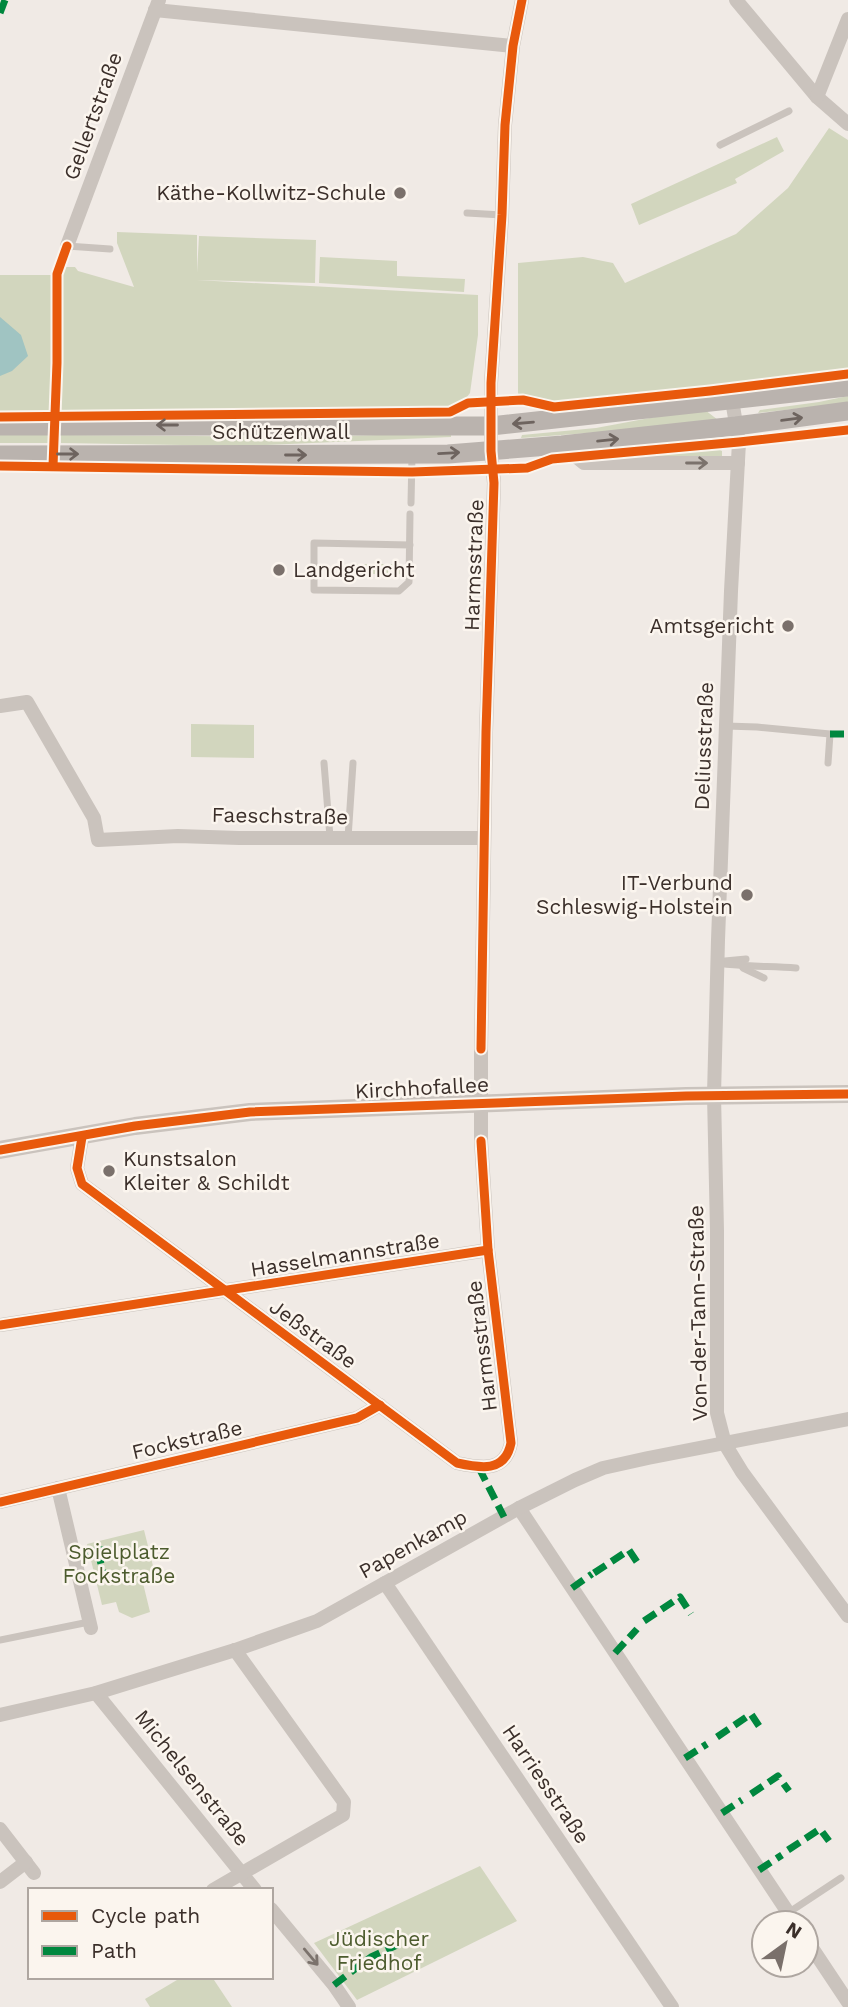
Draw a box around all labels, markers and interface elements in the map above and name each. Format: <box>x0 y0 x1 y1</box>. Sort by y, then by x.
street label: Gellertstraße <box>58 49 127 183</box>
place label: Käthe-Kollwitz-Schule <box>156 180 386 205</box>
marker: Käthe-Kollwitz-Schule <box>392 185 408 201</box>
one-way arrow <box>780 412 803 425</box>
one-way arrow <box>512 417 535 430</box>
one-way arrow <box>156 418 179 432</box>
street label: Schützenwall <box>212 419 351 444</box>
one-way arrow <box>596 434 618 447</box>
one-way arrow <box>56 447 79 461</box>
one-way arrow <box>437 447 460 460</box>
one-way arrow <box>284 448 307 462</box>
one-way arrow <box>686 456 709 470</box>
street label: Harmsstraße <box>459 499 488 631</box>
place label: Landgericht <box>293 557 415 582</box>
marker: Landgericht <box>271 562 287 578</box>
place label: Amtsgericht <box>650 613 774 638</box>
marker: Amtsgericht <box>780 618 796 634</box>
street label: Deliusstraße <box>689 681 718 811</box>
street label: Faeschstraße <box>211 802 349 829</box>
place label: IT-Verbund Schleswig-Holstein <box>536 870 733 919</box>
marker: IT-Verbund Schleswig-Holstein <box>739 887 755 903</box>
street label: Kirchhofallee <box>354 1072 490 1103</box>
place label: Kunstsalon Kleiter & Schildt <box>123 1146 290 1195</box>
marker: Kunstsalon Kleiter & Schildt <box>101 1163 117 1179</box>
street label: Von-der-Tann-Straße <box>683 1205 712 1421</box>
street label: Hasselmannstraße <box>249 1227 441 1282</box>
street label: Harmsstraße <box>461 1279 502 1413</box>
street label: Jeßstraße <box>265 1294 362 1374</box>
street label: Fockstraße <box>129 1415 245 1464</box>
street label: Papenkamp <box>354 1504 471 1584</box>
park label: Spielplatz Fockstraße <box>63 1539 175 1588</box>
street label: Michelsenstraße <box>130 1704 255 1851</box>
street label: Harriesstraße <box>497 1719 595 1848</box>
legend <box>28 1888 273 1979</box>
text: Cycle path <box>91 1903 200 1928</box>
north arrow <box>750 1909 820 1979</box>
text: N <box>782 1917 806 1944</box>
park label: Jüdischer Friedhof <box>329 1926 429 1975</box>
text: Path <box>91 1938 137 1963</box>
one-way arrow <box>303 1948 319 1966</box>

